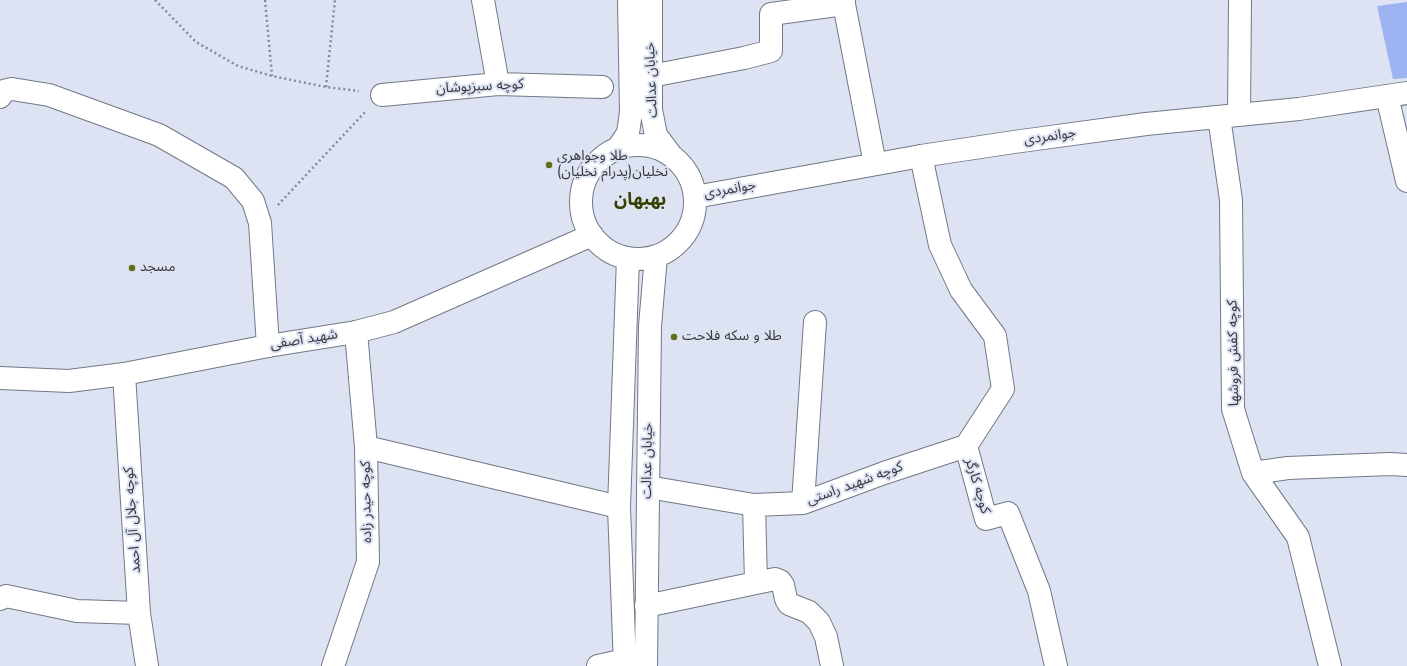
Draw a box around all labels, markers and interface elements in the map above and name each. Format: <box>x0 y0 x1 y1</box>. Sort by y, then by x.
street label: خیابان عدالت <box>642 42 662 118</box>
street label: کوچه سبزپوشان <box>436 76 524 98</box>
street label: جوانمردی <box>1023 125 1077 149</box>
place label: طلا وجواهری نخلیان(پدرام نخلیان) <box>557 149 668 182</box>
marker: طلا وجواهری نخلیان(پدرام نخلیان) <box>544 160 554 170</box>
street label: جوانمردی <box>703 177 757 203</box>
district label: بهبهان <box>614 190 666 212</box>
place label: مسجد <box>140 260 176 276</box>
marker: مسجد <box>127 263 137 273</box>
street label: کوچه کفش فروشها <box>1225 300 1243 406</box>
street label: شهید آصفی <box>269 326 339 354</box>
place label: طلا و سکه فلاحت <box>682 329 782 345</box>
marker: طلا و سکه فلاحت <box>669 332 679 342</box>
street label: خیابان عدالت <box>639 423 657 499</box>
street label: کوچه کارگر <box>961 456 993 516</box>
street label: کوچه شهید راستی <box>805 459 905 509</box>
street label: کوچه حیدر زاده <box>358 461 376 543</box>
street label: کوچه جلال آل احمد <box>121 466 145 574</box>

